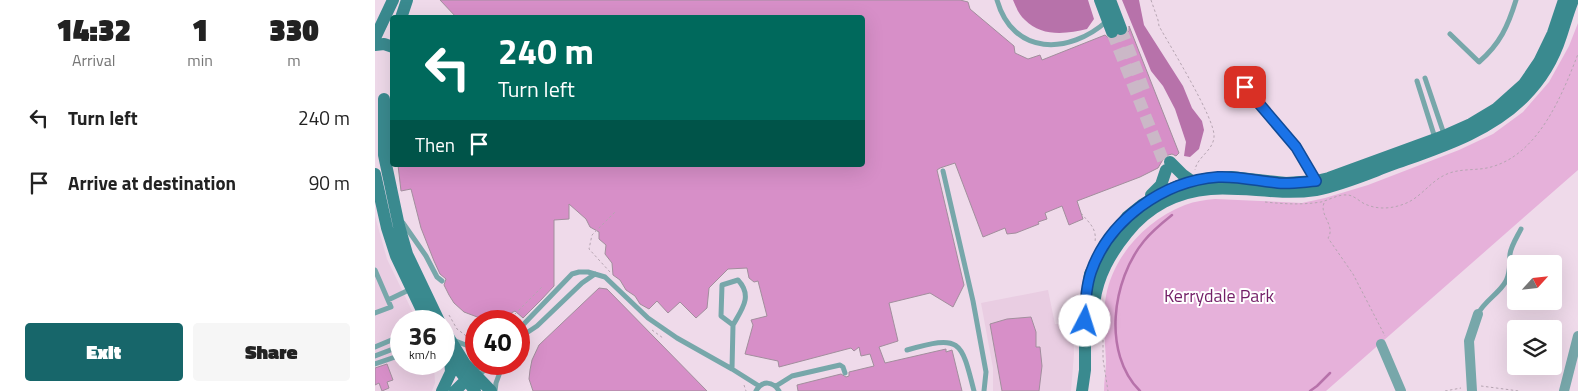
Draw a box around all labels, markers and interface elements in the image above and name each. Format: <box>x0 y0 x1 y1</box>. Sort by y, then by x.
text: 14:32 <box>56 7 131 53</box>
text: 1 <box>192 7 208 53</box>
text: 330 <box>269 7 319 53</box>
text: 240 m <box>498 24 594 78</box>
icon: left <box>415 35 480 100</box>
text: Arrival <box>72 48 115 72</box>
text: min <box>187 48 213 72</box>
text: m <box>287 48 301 72</box>
pin <box>1224 66 1266 108</box>
text: Turn left <box>498 72 575 106</box>
icon: arrive <box>1231 73 1259 101</box>
text: Turn left <box>68 103 138 132</box>
text: 240 m <box>298 103 350 132</box>
icon: left <box>25 104 53 132</box>
text: Then <box>415 130 455 159</box>
icon: arrive <box>465 130 493 158</box>
text: Arrive at destination <box>68 168 236 197</box>
text: 90 m <box>309 168 350 197</box>
icon: arrive <box>25 169 53 197</box>
north arrow <box>1507 255 1563 310</box>
map controls <box>1507 255 1562 375</box>
park label: Kerrydale Park <box>1164 282 1275 309</box>
position arrow <box>1058 294 1110 346</box>
speed limit sign: 40 <box>465 310 530 375</box>
text: 36 <box>408 317 437 355</box>
button: layers <box>1507 320 1562 375</box>
button: Exit <box>25 323 183 381</box>
button: Share <box>193 323 350 381</box>
text: km/h <box>409 345 436 364</box>

